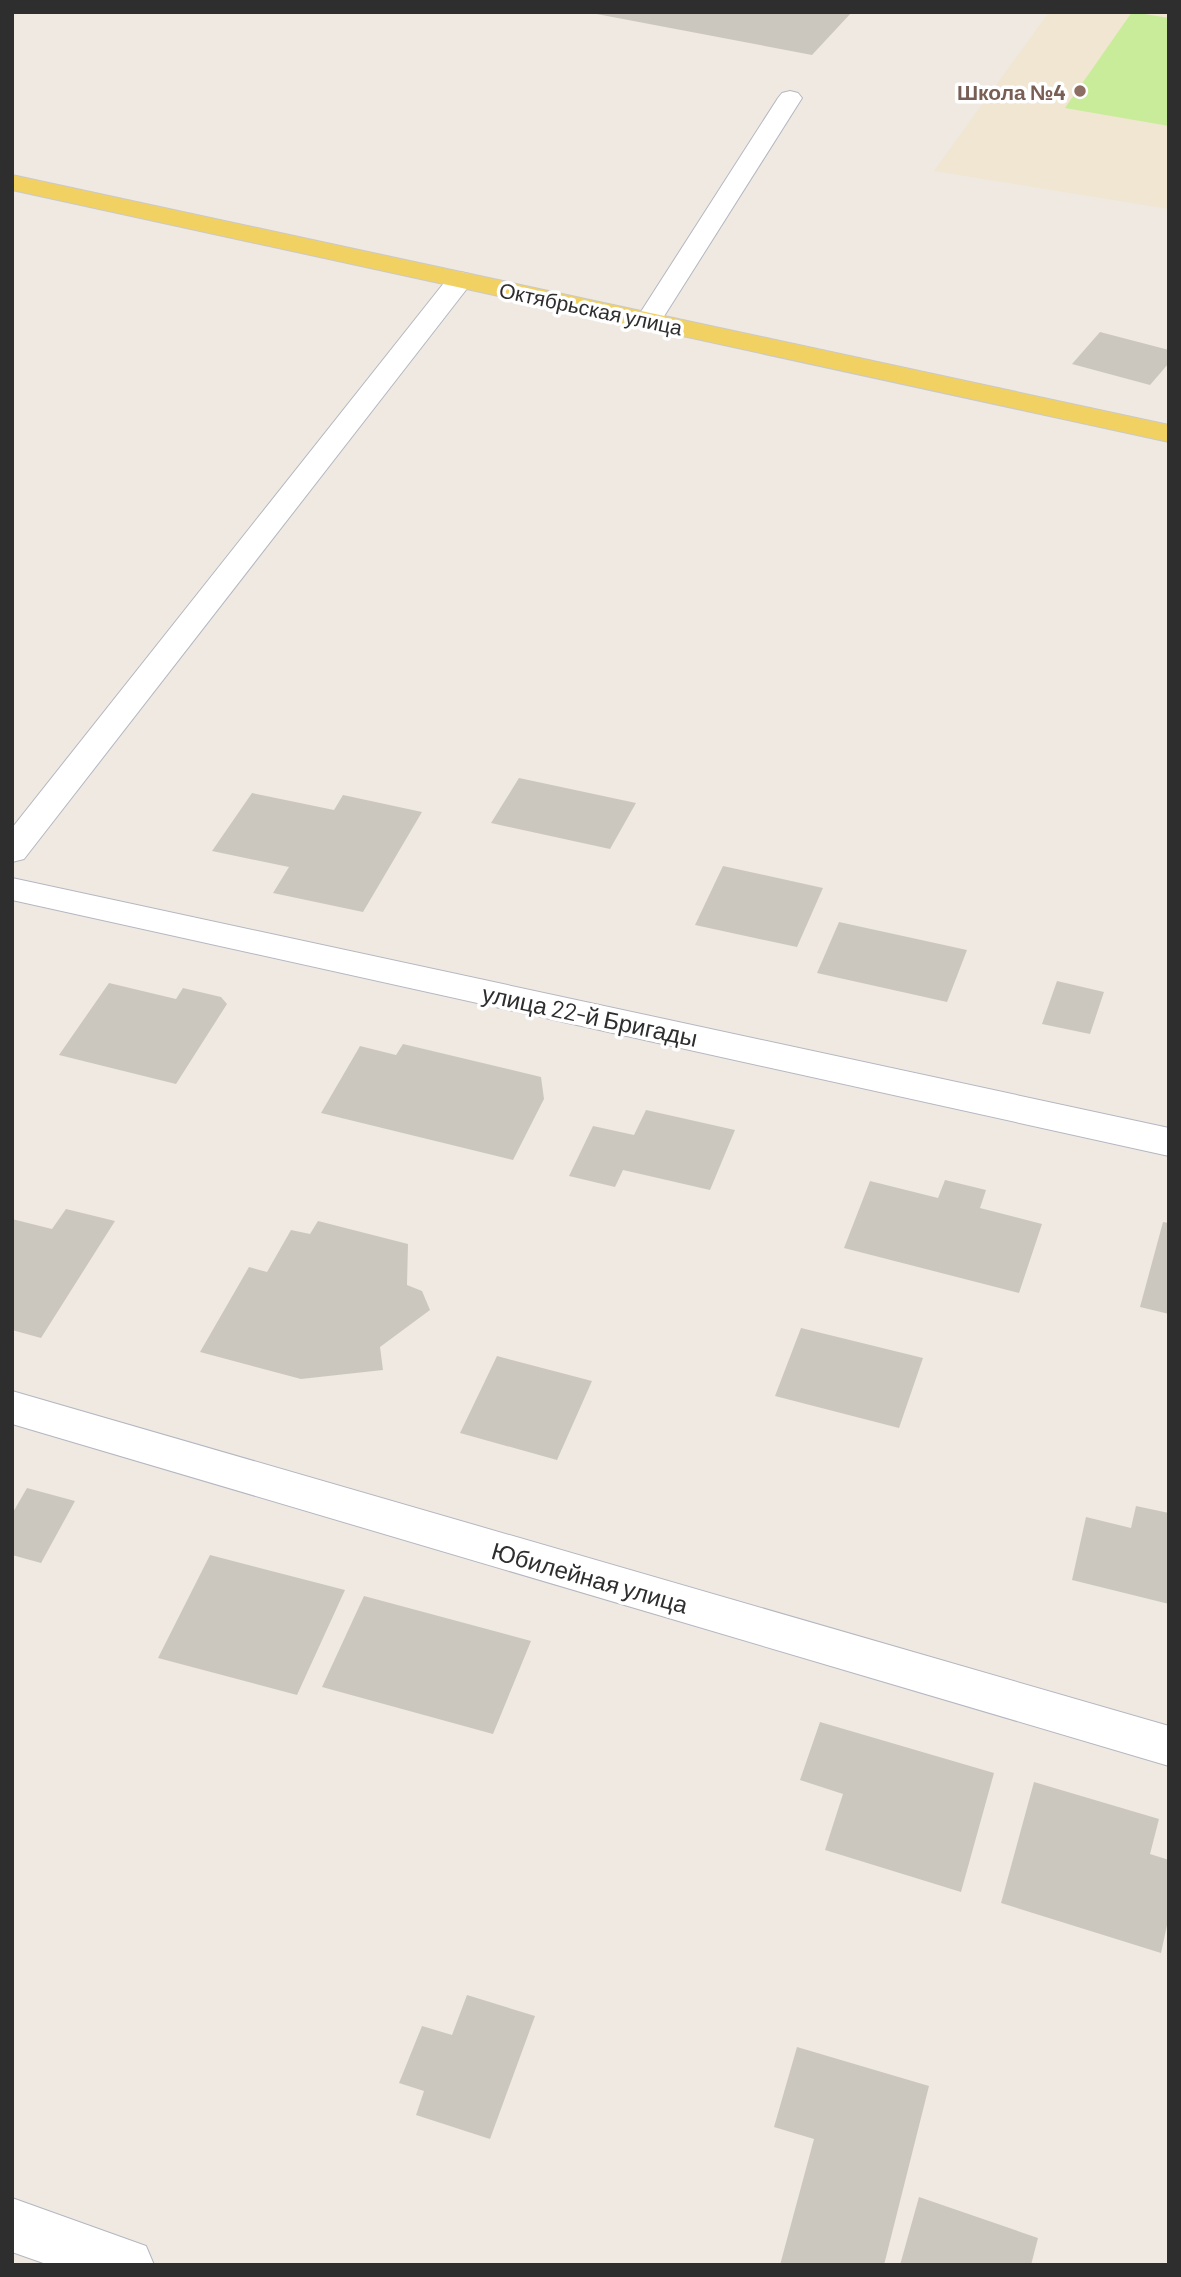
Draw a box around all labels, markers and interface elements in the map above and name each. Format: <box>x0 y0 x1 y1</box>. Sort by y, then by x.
place label: Школа №4 <box>957 79 1066 104</box>
marker: Школа №4 <box>1072 83 1088 99</box>
street label: Октябрьская улица <box>497 276 685 340</box>
street label: улица 22-й Бригады <box>480 978 700 1052</box>
street label: Юбилейная улица <box>489 1535 692 1619</box>

